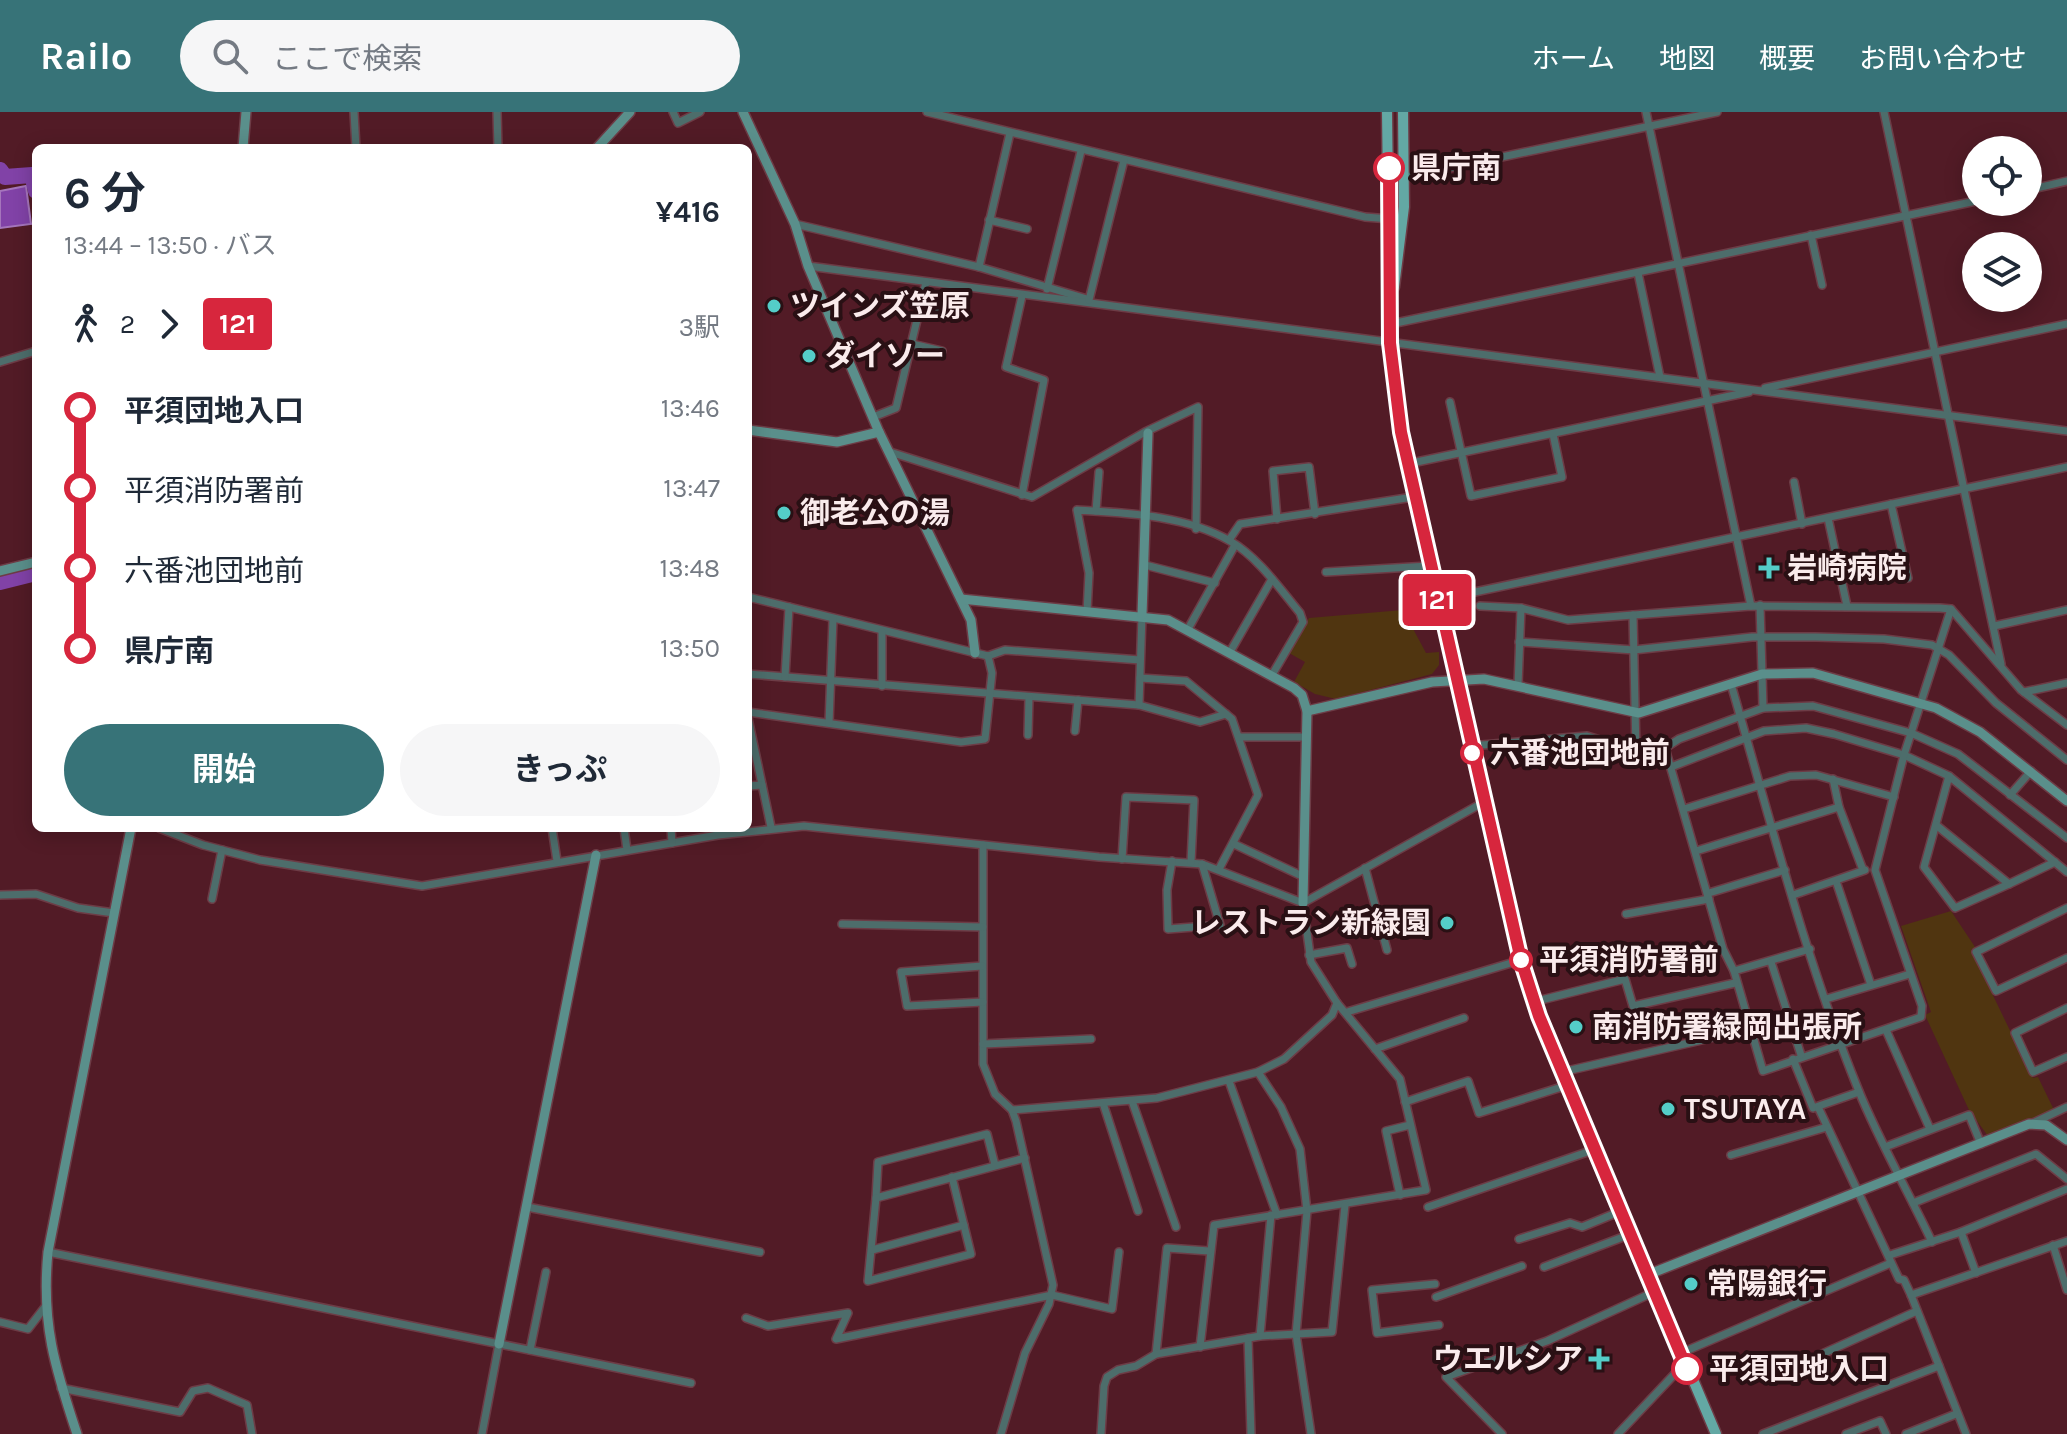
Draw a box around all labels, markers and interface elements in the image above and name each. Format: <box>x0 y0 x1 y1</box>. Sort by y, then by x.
search box <box>180 20 740 92</box>
text: Railo <box>40 34 132 79</box>
icon: search <box>208 34 252 78</box>
text: ここで検索 <box>272 41 422 77</box>
text: ホーム <box>1532 42 1615 75</box>
text: 地図 <box>1659 42 1715 75</box>
text: 概要 <box>1759 42 1815 75</box>
text: お問い合わせ <box>1859 42 2027 75</box>
map controls <box>1962 136 2042 312</box>
button: locate <box>1962 136 2042 216</box>
place label: 県庁南 <box>1411 150 1501 186</box>
marker: 県庁南 <box>1374 153 1404 183</box>
text: 6 分 <box>64 168 146 219</box>
text: ¥416 <box>656 194 720 230</box>
text: 13:44 – 13:50 · バス <box>64 230 277 261</box>
button: layers <box>1962 232 2042 312</box>
place label: ツインズ笠原 <box>790 288 969 324</box>
marker: ツインズ笠原 <box>765 297 783 315</box>
icon: walk <box>64 302 108 346</box>
icon: forward <box>147 302 191 346</box>
text: 121 <box>219 307 256 340</box>
text: 2 <box>120 309 135 340</box>
text: 3駅 <box>679 312 720 343</box>
place label: ダイソー <box>825 338 945 374</box>
marker: ダイソー <box>800 347 818 365</box>
text: 平須団地入口 <box>124 393 304 429</box>
text: 13:46 <box>661 393 720 424</box>
text: 平須消防署前 <box>124 473 304 509</box>
text: 13:47 <box>663 473 720 504</box>
place label: 御老公の湯 <box>800 495 950 531</box>
marker: 御老公の湯 <box>775 504 793 522</box>
place label: 岩崎病院 <box>1787 550 1907 586</box>
text: 六番池団地前 <box>124 553 304 589</box>
text: 13:48 <box>660 553 720 584</box>
marker: 岩崎病院 <box>1758 557 1780 579</box>
line badge: 121 <box>1391 574 1483 626</box>
text: 121 <box>1419 583 1455 616</box>
text: 県庁南 <box>124 633 214 669</box>
text: 13:50 <box>660 633 720 664</box>
button: 開始 <box>64 724 384 816</box>
button: きっぷ <box>400 724 720 816</box>
place label: 六番池団地前 <box>1490 735 1670 771</box>
marker: 六番池団地前 <box>1461 742 1483 764</box>
place label: レストラン新緑園 <box>1191 905 1431 941</box>
marker: レストラン新緑園 <box>1438 914 1456 932</box>
place label: 平須消防署前 <box>1539 942 1719 978</box>
marker: 平須消防署前 <box>1510 949 1532 971</box>
place label: 南消防署緑岡出張所 <box>1592 1009 1862 1045</box>
marker: 南消防署緑岡出張所 <box>1567 1018 1585 1036</box>
place label: TSUTAYA <box>1684 1091 1807 1127</box>
marker: TSUTAYA <box>1659 1100 1677 1118</box>
place label: 常陽銀行 <box>1707 1266 1827 1302</box>
marker: 常陽銀行 <box>1682 1275 1700 1293</box>
place label: ウエルシア <box>1433 1341 1583 1377</box>
marker: ウエルシア <box>1590 1350 1608 1368</box>
place label: 平須団地入口 <box>1709 1351 1889 1387</box>
marker: 平須団地入口 <box>1672 1354 1702 1384</box>

